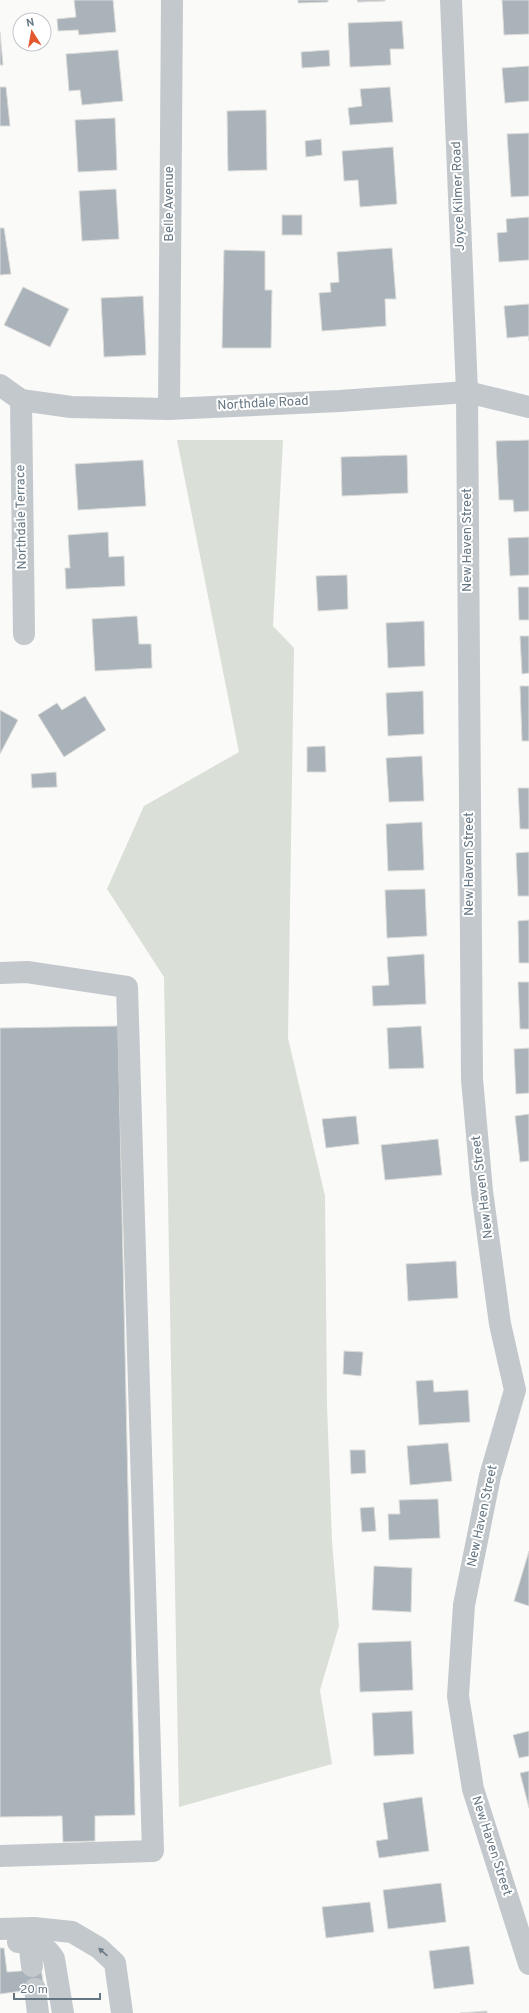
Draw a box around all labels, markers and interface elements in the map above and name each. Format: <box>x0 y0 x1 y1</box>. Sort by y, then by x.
north arrow <box>12 12 52 52</box>
text: N <box>25 16 35 31</box>
street label: Joyce Kilmer Road <box>449 141 469 251</box>
street label: Belle Avenue <box>162 166 178 242</box>
street label: Northdale Road <box>217 394 309 414</box>
street label: Northdale Terrace <box>13 464 31 570</box>
street label: New Haven Street <box>460 488 476 592</box>
street label: New Haven Street <box>462 812 478 916</box>
street label: New Haven Street <box>469 1134 497 1240</box>
street label: New Haven Street <box>464 1463 502 1568</box>
street label: New Haven Street <box>467 1794 515 1898</box>
one-way arrow <box>98 1948 107 1957</box>
scale bar <box>14 1975 100 2001</box>
text: 20 m <box>20 1982 48 1998</box>

